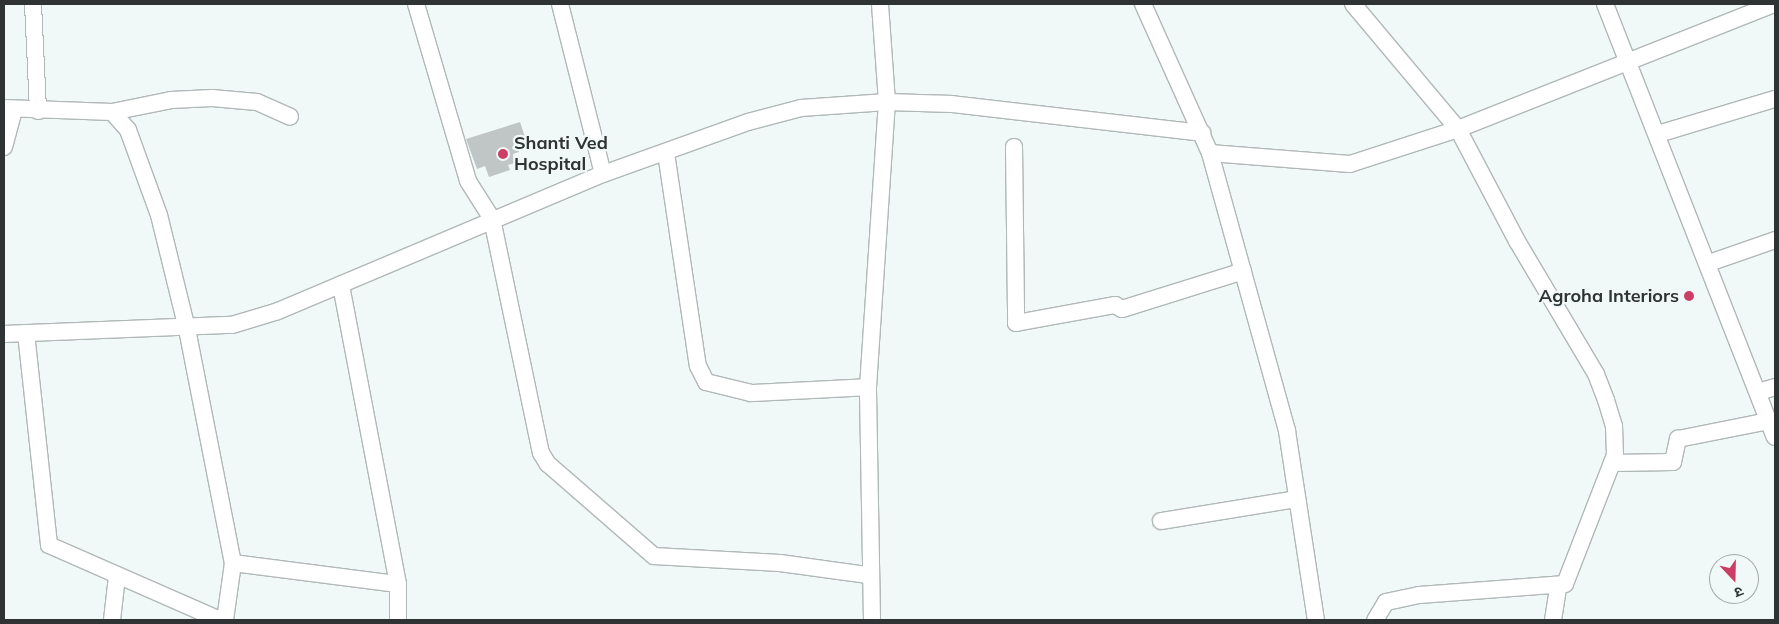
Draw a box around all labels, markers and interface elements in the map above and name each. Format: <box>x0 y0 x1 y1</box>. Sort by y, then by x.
place label: Shanti Ved Hospital <box>514 133 608 176</box>
marker: Shanti Ved Hospital <box>496 147 510 161</box>
place label: Agroha Interiors <box>1539 285 1679 307</box>
marker: Agroha Interiors <box>1683 290 1695 302</box>
north arrow <box>1709 554 1759 604</box>
text: उ <box>1732 582 1746 602</box>

